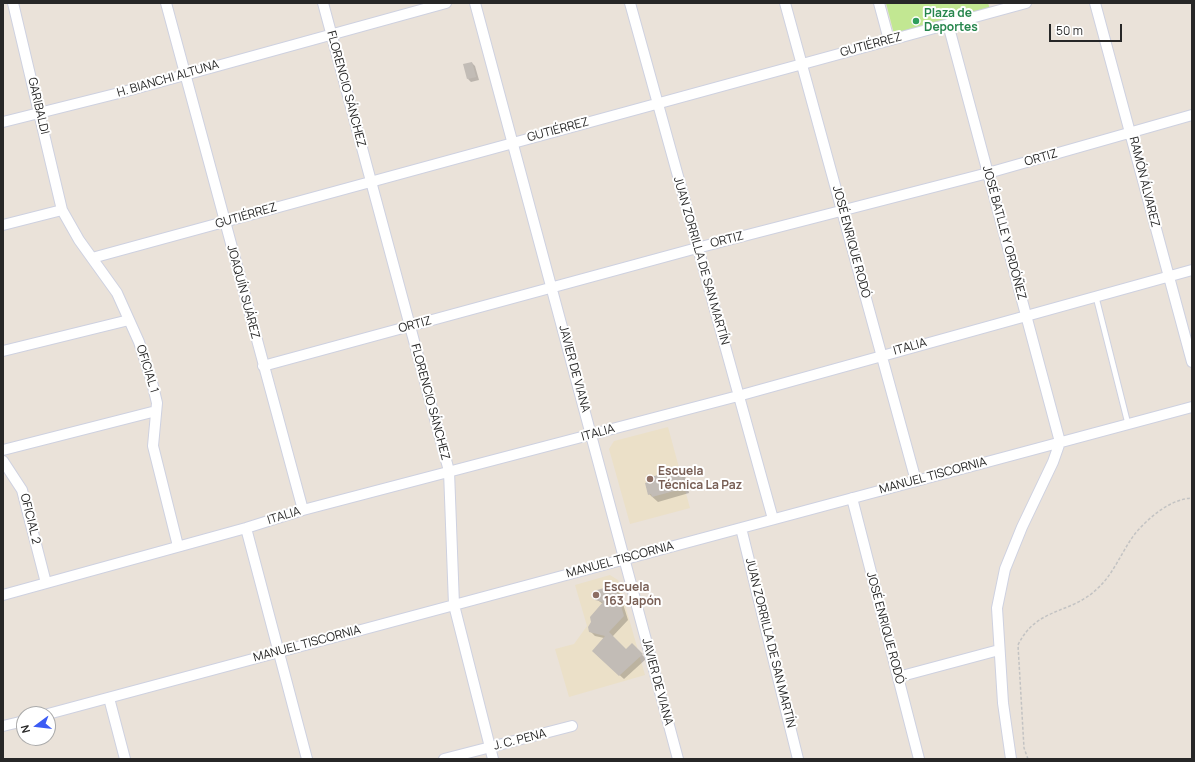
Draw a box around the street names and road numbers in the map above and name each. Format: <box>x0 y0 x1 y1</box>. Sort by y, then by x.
street label: FLORENCIO SÁNCHEZ <box>324 29 368 149</box>
street label: GUTIÉRREZ <box>839 30 903 60</box>
street label: H. BIANCHI ALTUNA <box>115 58 221 100</box>
street label: GARIBALDI <box>24 76 52 136</box>
street label: GUTIÉRREZ <box>526 115 590 145</box>
street label: RAMÓN ÁLVAREZ <box>1126 135 1162 229</box>
street label: ORTIZ <box>1023 146 1059 170</box>
street label: JOSÉ BATLLE Y ORDÓÑEZ <box>979 164 1029 302</box>
street label: JUAN ZORRILLA DE SAN MARTÍN <box>670 175 732 347</box>
street label: JOSÉ ENRIQUE RODÓ <box>829 184 873 300</box>
street label: GUTIÉRREZ <box>214 200 278 232</box>
street label: ORTIZ <box>709 229 745 251</box>
street label: JOAQUÍN SUÁREZ <box>224 243 262 341</box>
street label: ORTIZ <box>397 314 433 336</box>
street label: JAVIER DE VIANA <box>555 324 593 414</box>
street label: ITALIA <box>892 336 928 358</box>
street label: FLORENCIO SÁNCHEZ <box>408 342 452 462</box>
street label: OFICIAL 1 <box>133 343 161 395</box>
street label: ITALIA <box>580 422 616 444</box>
street label: MANUEL TISCORNIA <box>878 455 988 497</box>
street label: OFICIAL 2 <box>17 492 43 546</box>
street label: ITALIA <box>266 504 302 528</box>
street label: MANUEL TISCORNIA <box>565 539 675 581</box>
street label: JUAN ZORRILLA DE SAN MARTÍN <box>742 557 798 729</box>
street label: JOSÉ ENRIQUE RODÓ <box>863 570 907 686</box>
street label: MANUEL TISCORNIA <box>252 623 362 665</box>
street label: JAVIER DE VIANA <box>638 637 676 727</box>
street label: J. C. PENA <box>492 727 548 753</box>

